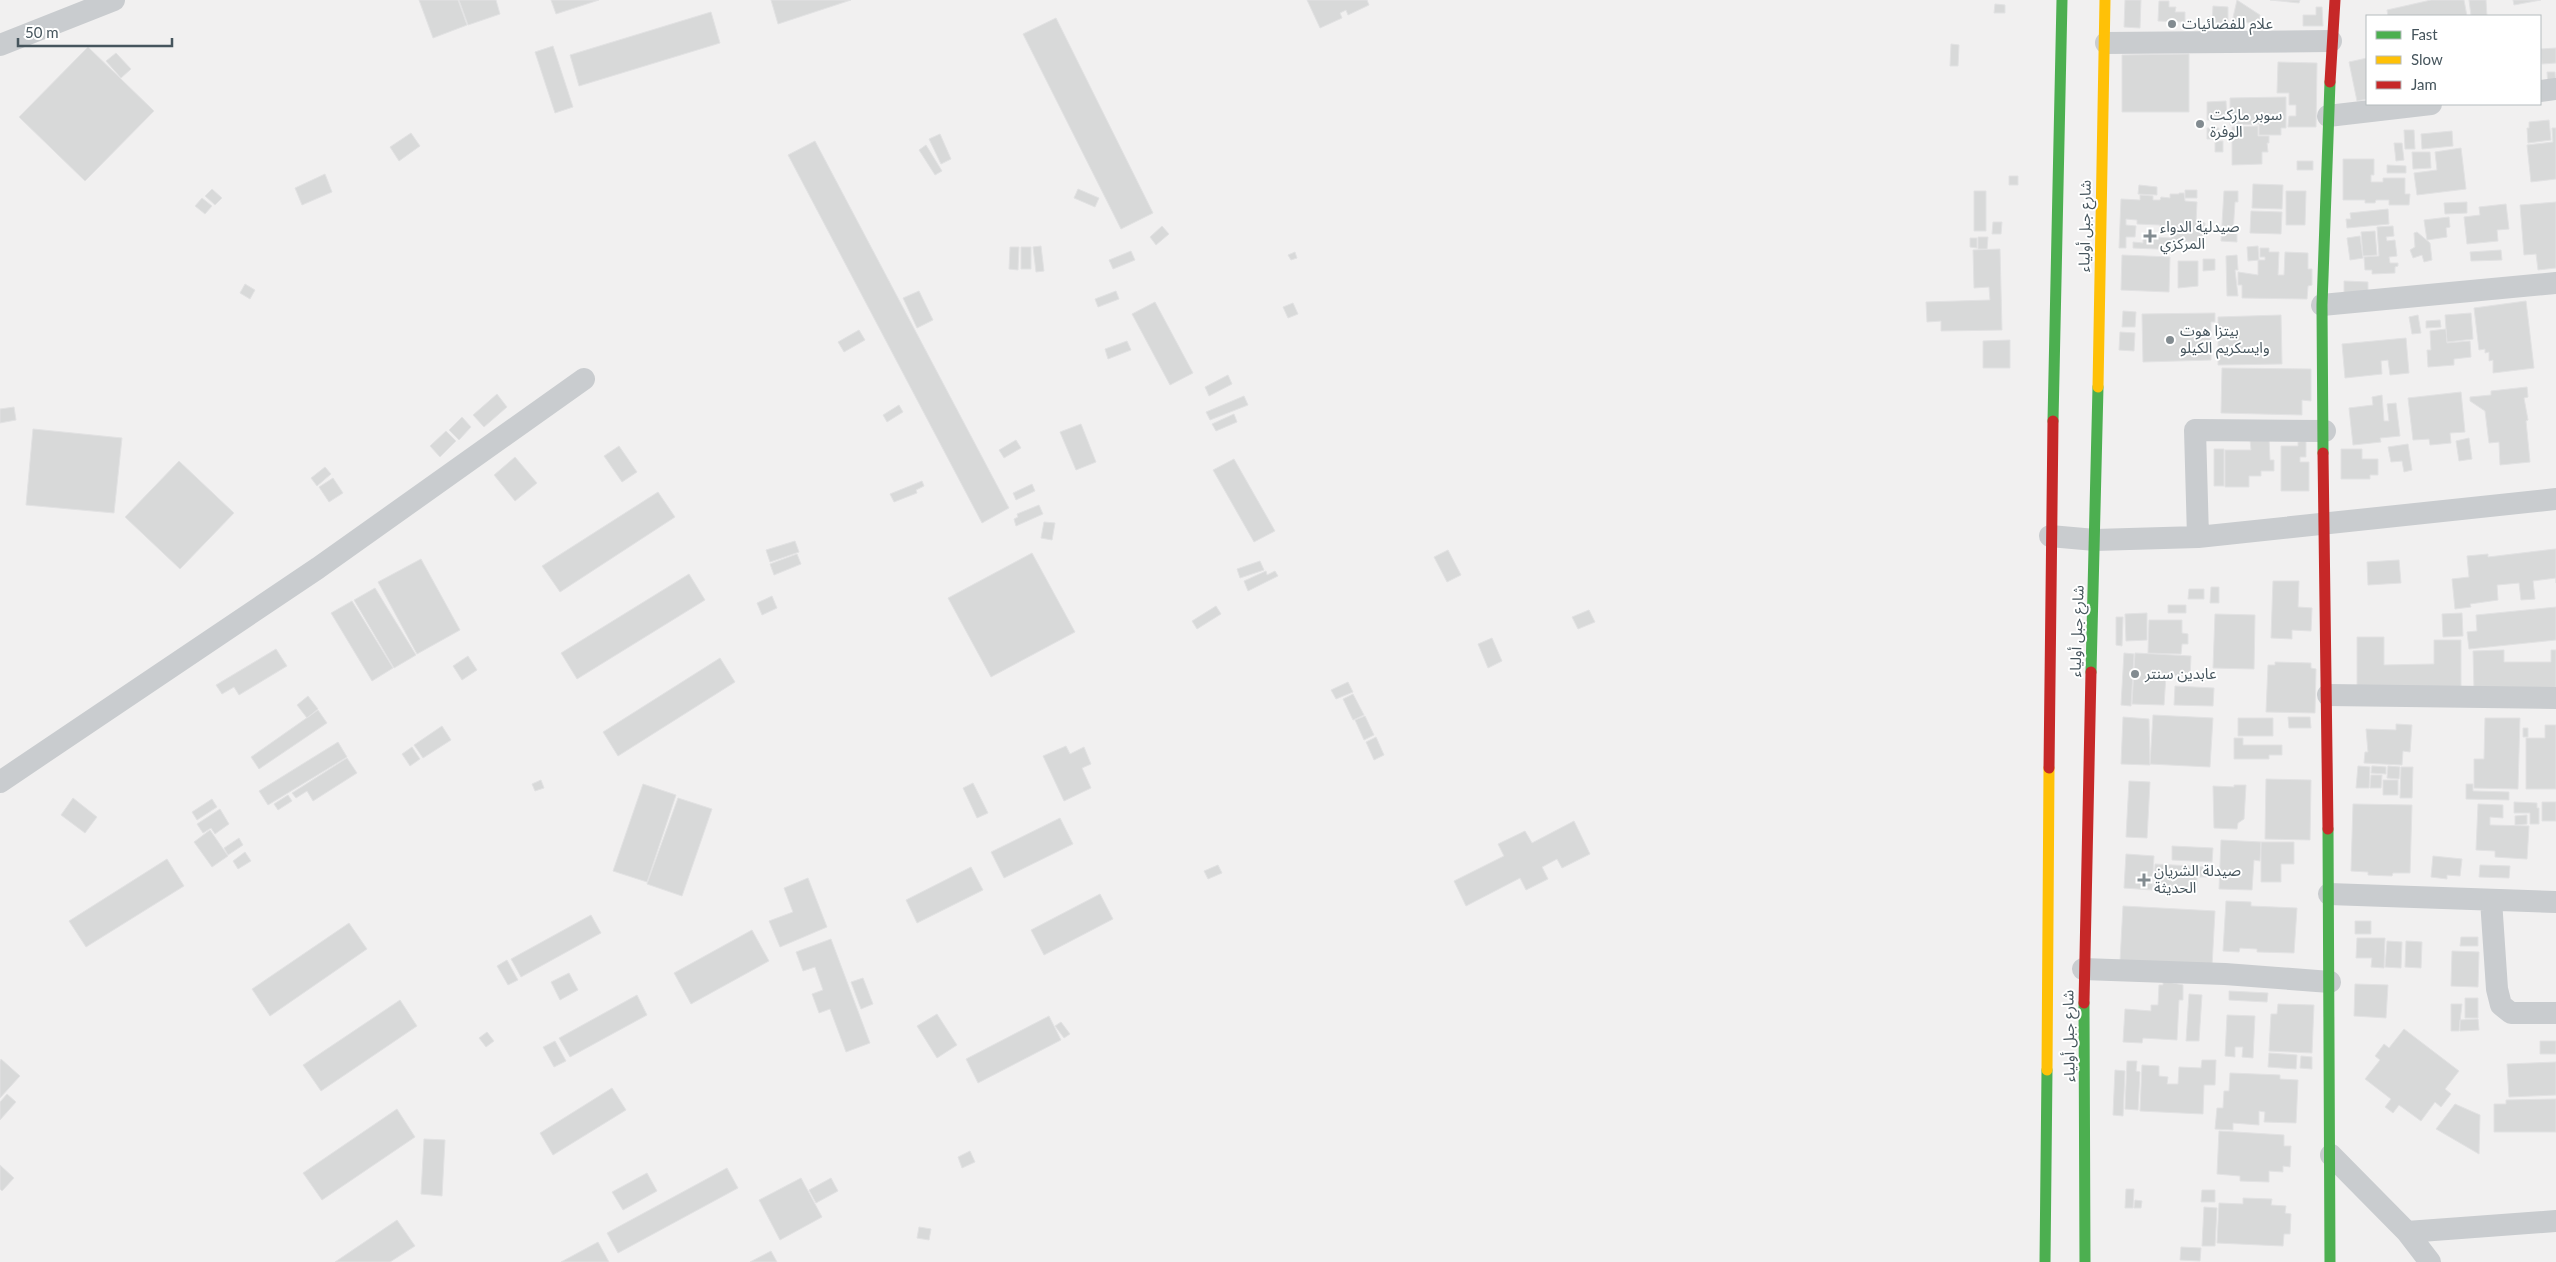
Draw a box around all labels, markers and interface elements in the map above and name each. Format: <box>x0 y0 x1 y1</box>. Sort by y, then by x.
place label: علام للفضائيات <box>2182 14 2273 35</box>
scale bar <box>18 15 171 47</box>
legend <box>2366 15 2541 105</box>
marker: علام للفضائيات <box>2166 18 2178 30</box>
text: 50 m <box>25 23 59 41</box>
text: Fast <box>2411 25 2438 43</box>
text: Slow <box>2411 50 2443 68</box>
text: Jam <box>2411 75 2437 93</box>
place label: سوبر ماركت الوفرة <box>2210 105 2283 141</box>
marker: سوبر ماركت الوفرة <box>2194 118 2206 130</box>
street label: شارع جبل أولياء <box>2074 180 2098 272</box>
place label: صيدلية الدواء المركزي <box>2160 217 2240 255</box>
marker: صيدلية الدواء المركزي <box>2144 230 2156 242</box>
place label: بيتزا هوت وايسكريم الكيلو <box>2180 321 2270 359</box>
marker: بيتزا هوت وايسكريم الكيلو <box>2164 334 2176 346</box>
street label: شارع جبل أولياء <box>2065 584 2091 677</box>
place label: عابدين سنتر <box>2144 664 2217 683</box>
marker: عابدين سنتر <box>2129 668 2141 680</box>
place label: صيدلة الشريان الحديثة <box>2154 861 2241 896</box>
marker: صيدلة الشريان الحديثة <box>2138 874 2150 886</box>
street label: شارع جبل أولياء <box>2058 990 2082 1082</box>

